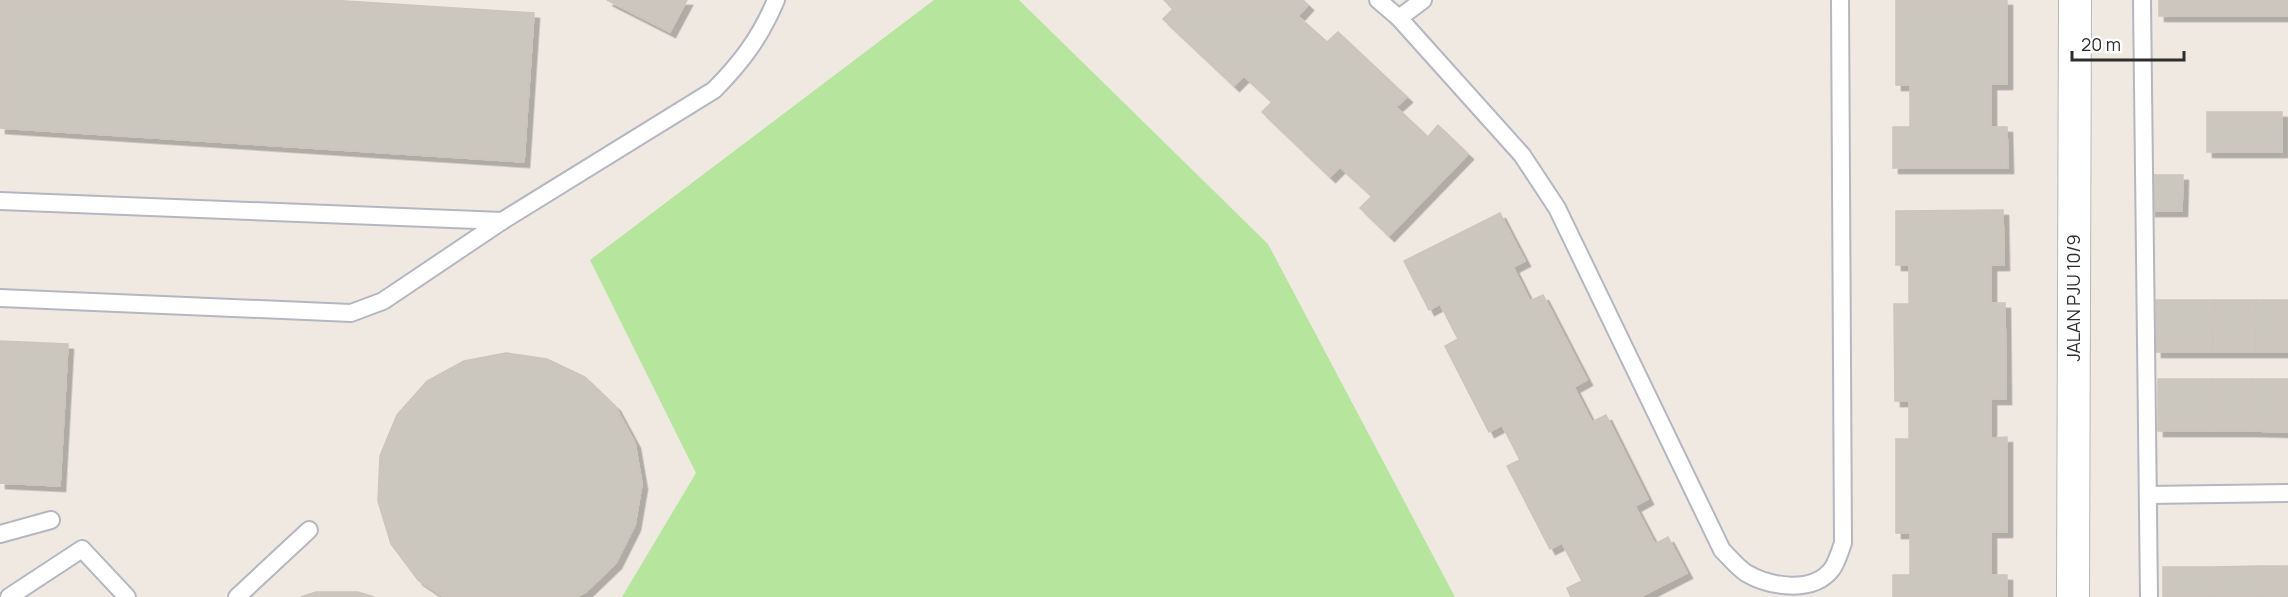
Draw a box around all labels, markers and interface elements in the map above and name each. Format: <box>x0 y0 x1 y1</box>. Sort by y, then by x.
scale bar <box>2072 24 2184 62</box>
text: 20 m <box>2081 32 2121 56</box>
street label: JALAN PJU 10/9 <box>2061 234 2085 362</box>

